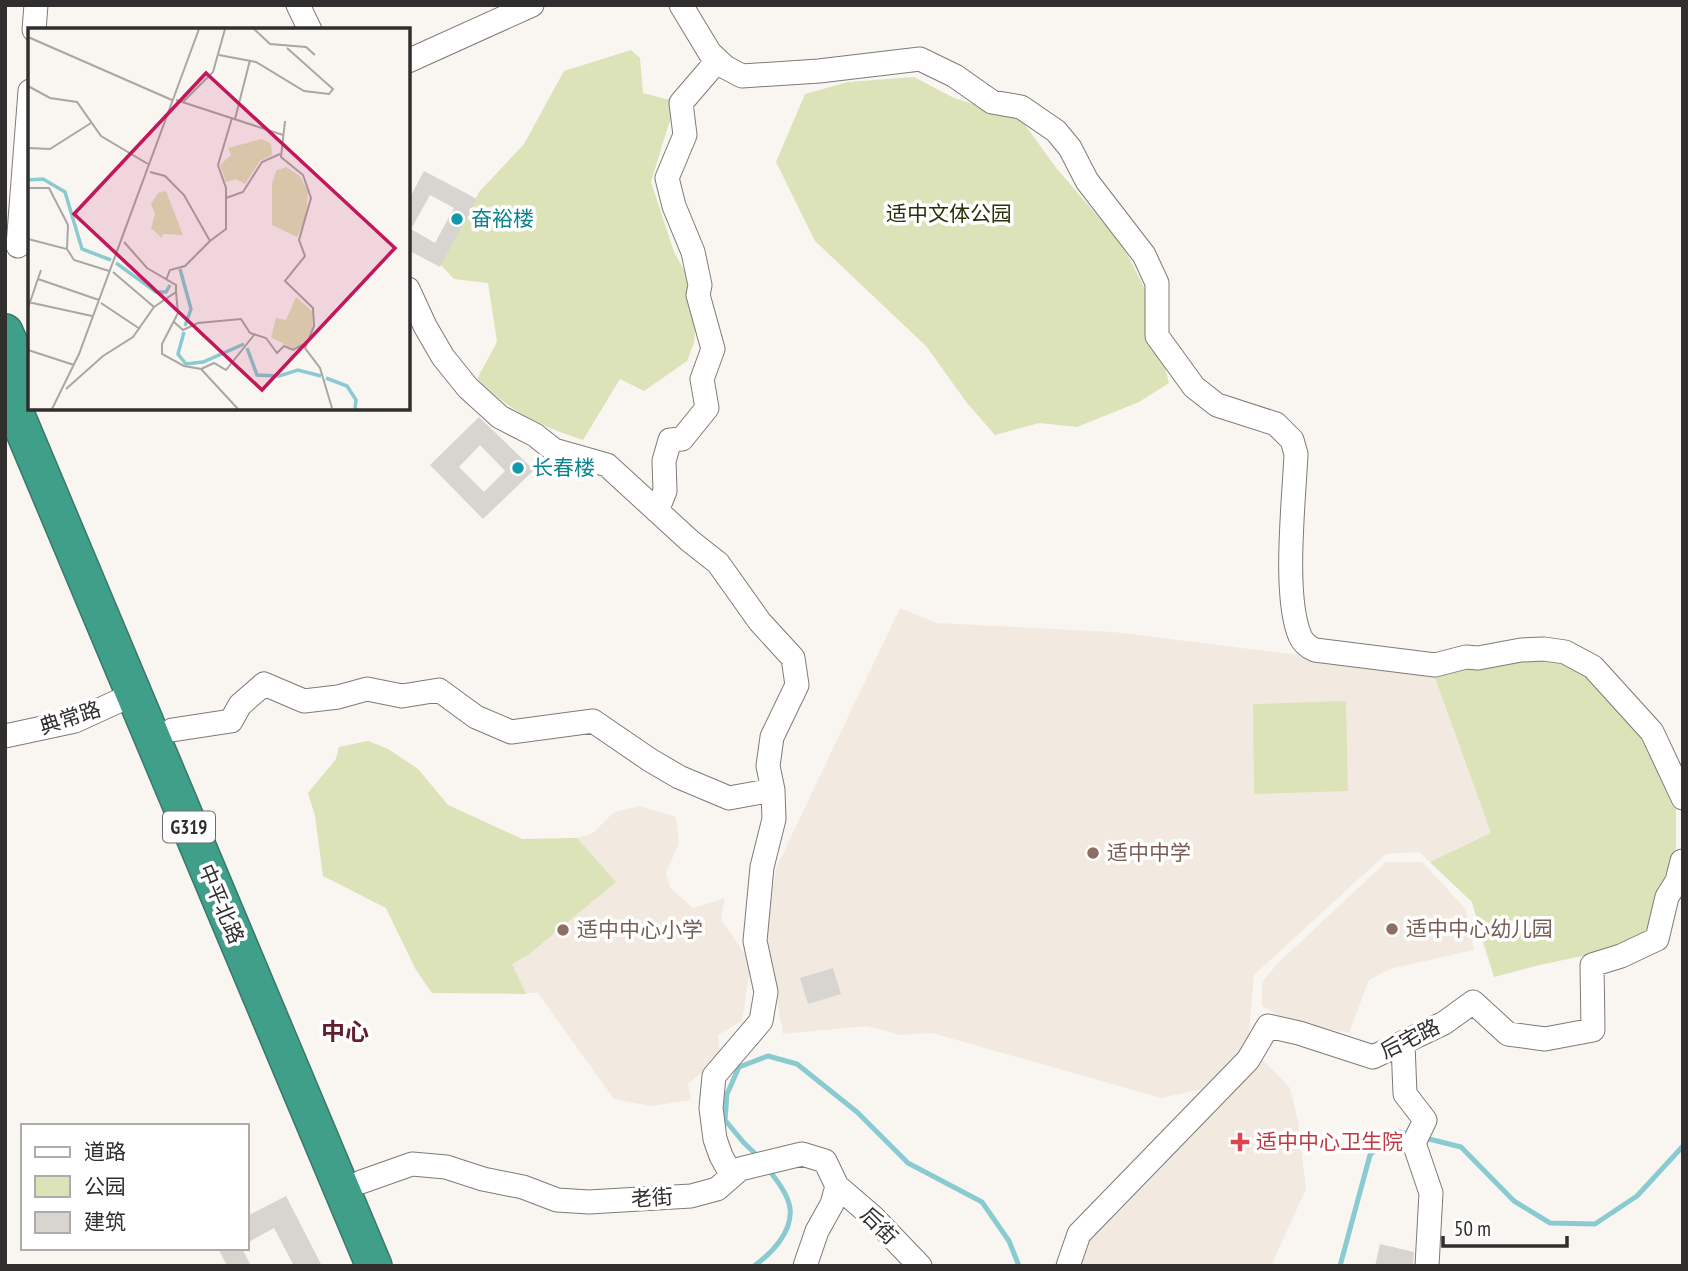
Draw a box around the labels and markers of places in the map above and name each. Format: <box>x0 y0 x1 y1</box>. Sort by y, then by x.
place label: 奋裕楼 <box>471 205 534 232</box>
marker: 奋裕楼 <box>449 211 465 227</box>
place label: 长春楼 <box>532 454 595 481</box>
marker: 长春楼 <box>510 460 526 476</box>
place label: 适中中学 <box>1107 839 1191 866</box>
marker: 适中中学 <box>1085 845 1101 861</box>
place label: 适中中心幼儿园 <box>1406 915 1553 942</box>
place label: 适中中心小学 <box>577 916 703 943</box>
marker: 适中中心幼儿园 <box>1384 921 1400 937</box>
marker: 适中中心小学 <box>555 922 571 938</box>
place label: 适中中心卫生院 <box>1256 1128 1403 1155</box>
marker: 适中中心卫生院 <box>1230 1132 1250 1152</box>

